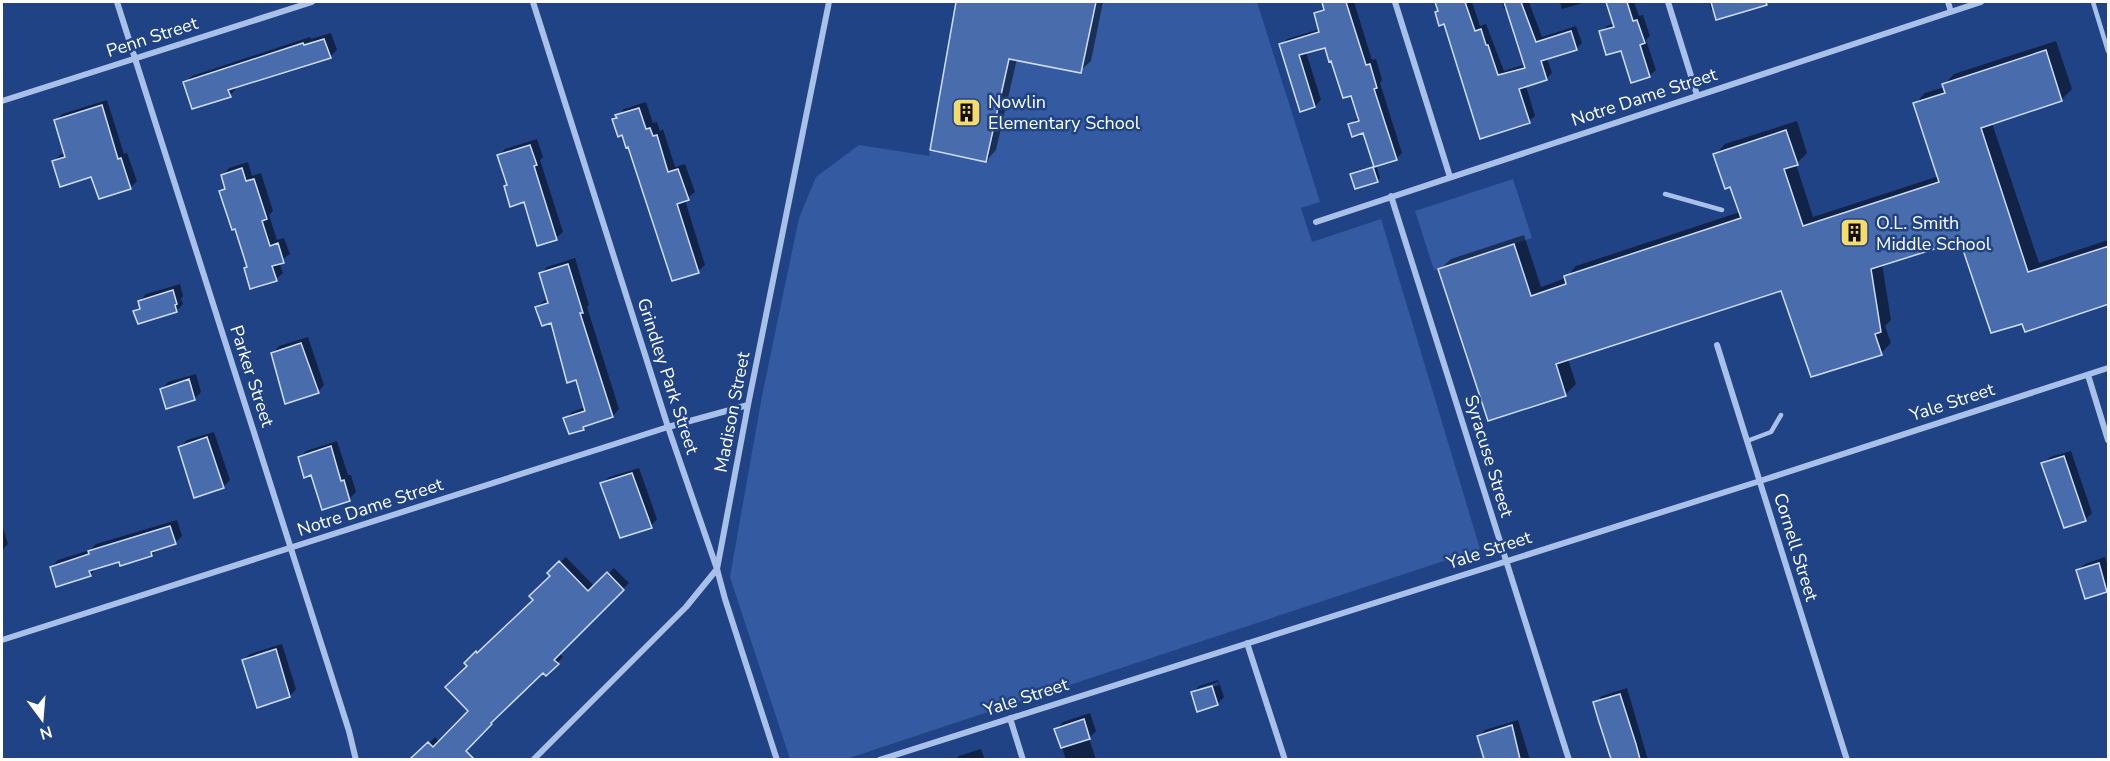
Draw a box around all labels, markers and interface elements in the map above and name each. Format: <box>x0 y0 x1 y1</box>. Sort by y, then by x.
street label: Penn Street <box>103 11 201 63</box>
street label: Notre Dame Street <box>1568 62 1721 132</box>
place label: Nowlin Elementary School <box>988 90 1141 135</box>
building icon: Nowlin Elementary School <box>951 96 983 128</box>
place label: O.L. Smith Middle School <box>1876 211 1992 256</box>
building icon: O.L. Smith Middle School <box>1839 217 1871 249</box>
street label: Grindley Park Street <box>631 295 705 458</box>
street label: Parker Street <box>224 322 280 431</box>
street label: Madison Street <box>709 349 756 474</box>
street label: Yale Street <box>1906 377 1998 427</box>
street label: Syracuse Street <box>1459 392 1519 521</box>
street label: Notre Dame Street <box>294 472 447 542</box>
street label: Cornell Street <box>1768 490 1824 605</box>
street label: Yale Street <box>1443 525 1535 575</box>
street label: Yale Street <box>980 672 1072 722</box>
north arrow <box>12 689 72 749</box>
text: N <box>37 720 55 745</box>

